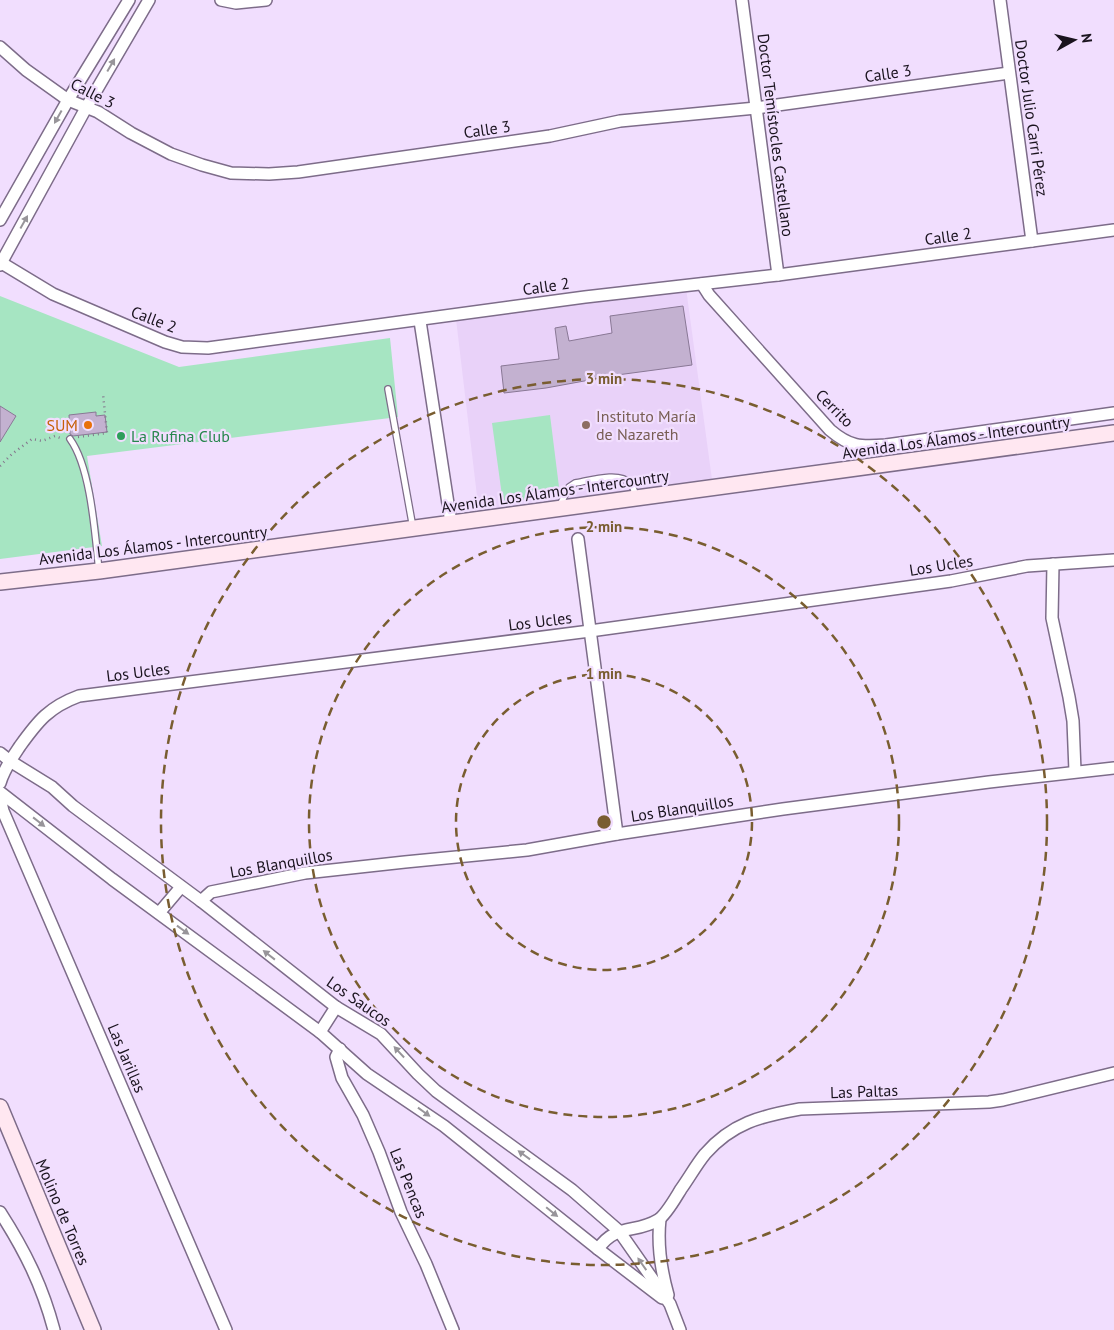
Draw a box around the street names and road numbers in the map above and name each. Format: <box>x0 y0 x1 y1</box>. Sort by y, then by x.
street label: Doctor Temístocles Castellano <box>754 32 798 238</box>
street label: Doctor Julio Carri Pérez <box>1011 38 1053 198</box>
street label: Calle 3 <box>863 60 913 86</box>
street label: Calle 3 <box>67 73 119 113</box>
street label: Calle 3 <box>462 116 512 142</box>
street label: Calle 2 <box>923 223 973 249</box>
street label: Calle 2 <box>521 273 571 299</box>
street label: Calle 2 <box>128 301 180 337</box>
street label: Cerrito <box>812 385 858 431</box>
street label: Avenida Los Álamos - Intercountry <box>841 411 1072 463</box>
street label: Avenida Los Álamos - Intercountry <box>440 465 671 517</box>
street label: Avenida Los Álamos - Intercountry <box>38 521 269 569</box>
street label: Los Ucles <box>908 550 974 580</box>
street label: Los Ucles <box>507 607 573 635</box>
street label: Los Ucles <box>105 658 171 686</box>
street label: Los Blanquillos <box>629 790 735 826</box>
street label: Los Blanquillos <box>228 844 334 882</box>
street label: Los Saucos <box>323 972 395 1031</box>
street label: Las Jarillas <box>103 1020 151 1096</box>
street label: Las Paltas <box>830 1080 899 1102</box>
street label: Las Pencas <box>386 1145 432 1221</box>
street label: Molino de Torres <box>32 1156 94 1268</box>

